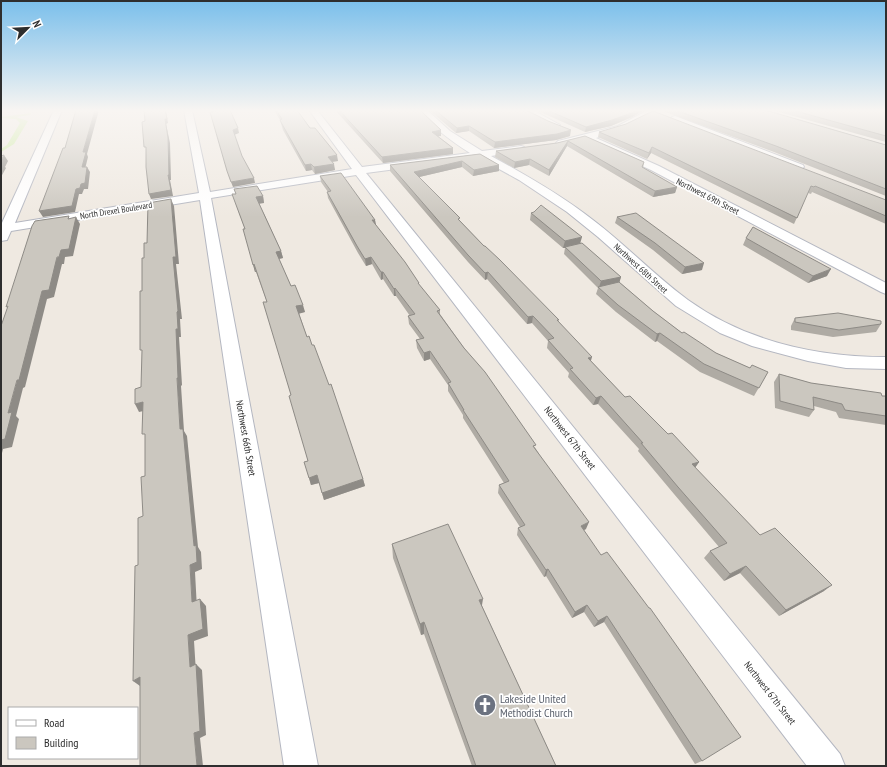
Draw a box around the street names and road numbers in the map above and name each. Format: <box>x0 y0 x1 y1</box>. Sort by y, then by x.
street label: Northwest 69th Street <box>675 175 742 217</box>
street label: North Drexel Boulevard <box>79 199 153 221</box>
street label: Northwest 68th Street <box>612 241 671 296</box>
street label: Northwest 66th Street <box>233 399 259 477</box>
street label: Northwest 67th Street <box>541 404 599 472</box>
street label: Northwest 67th Street <box>741 659 799 727</box>

